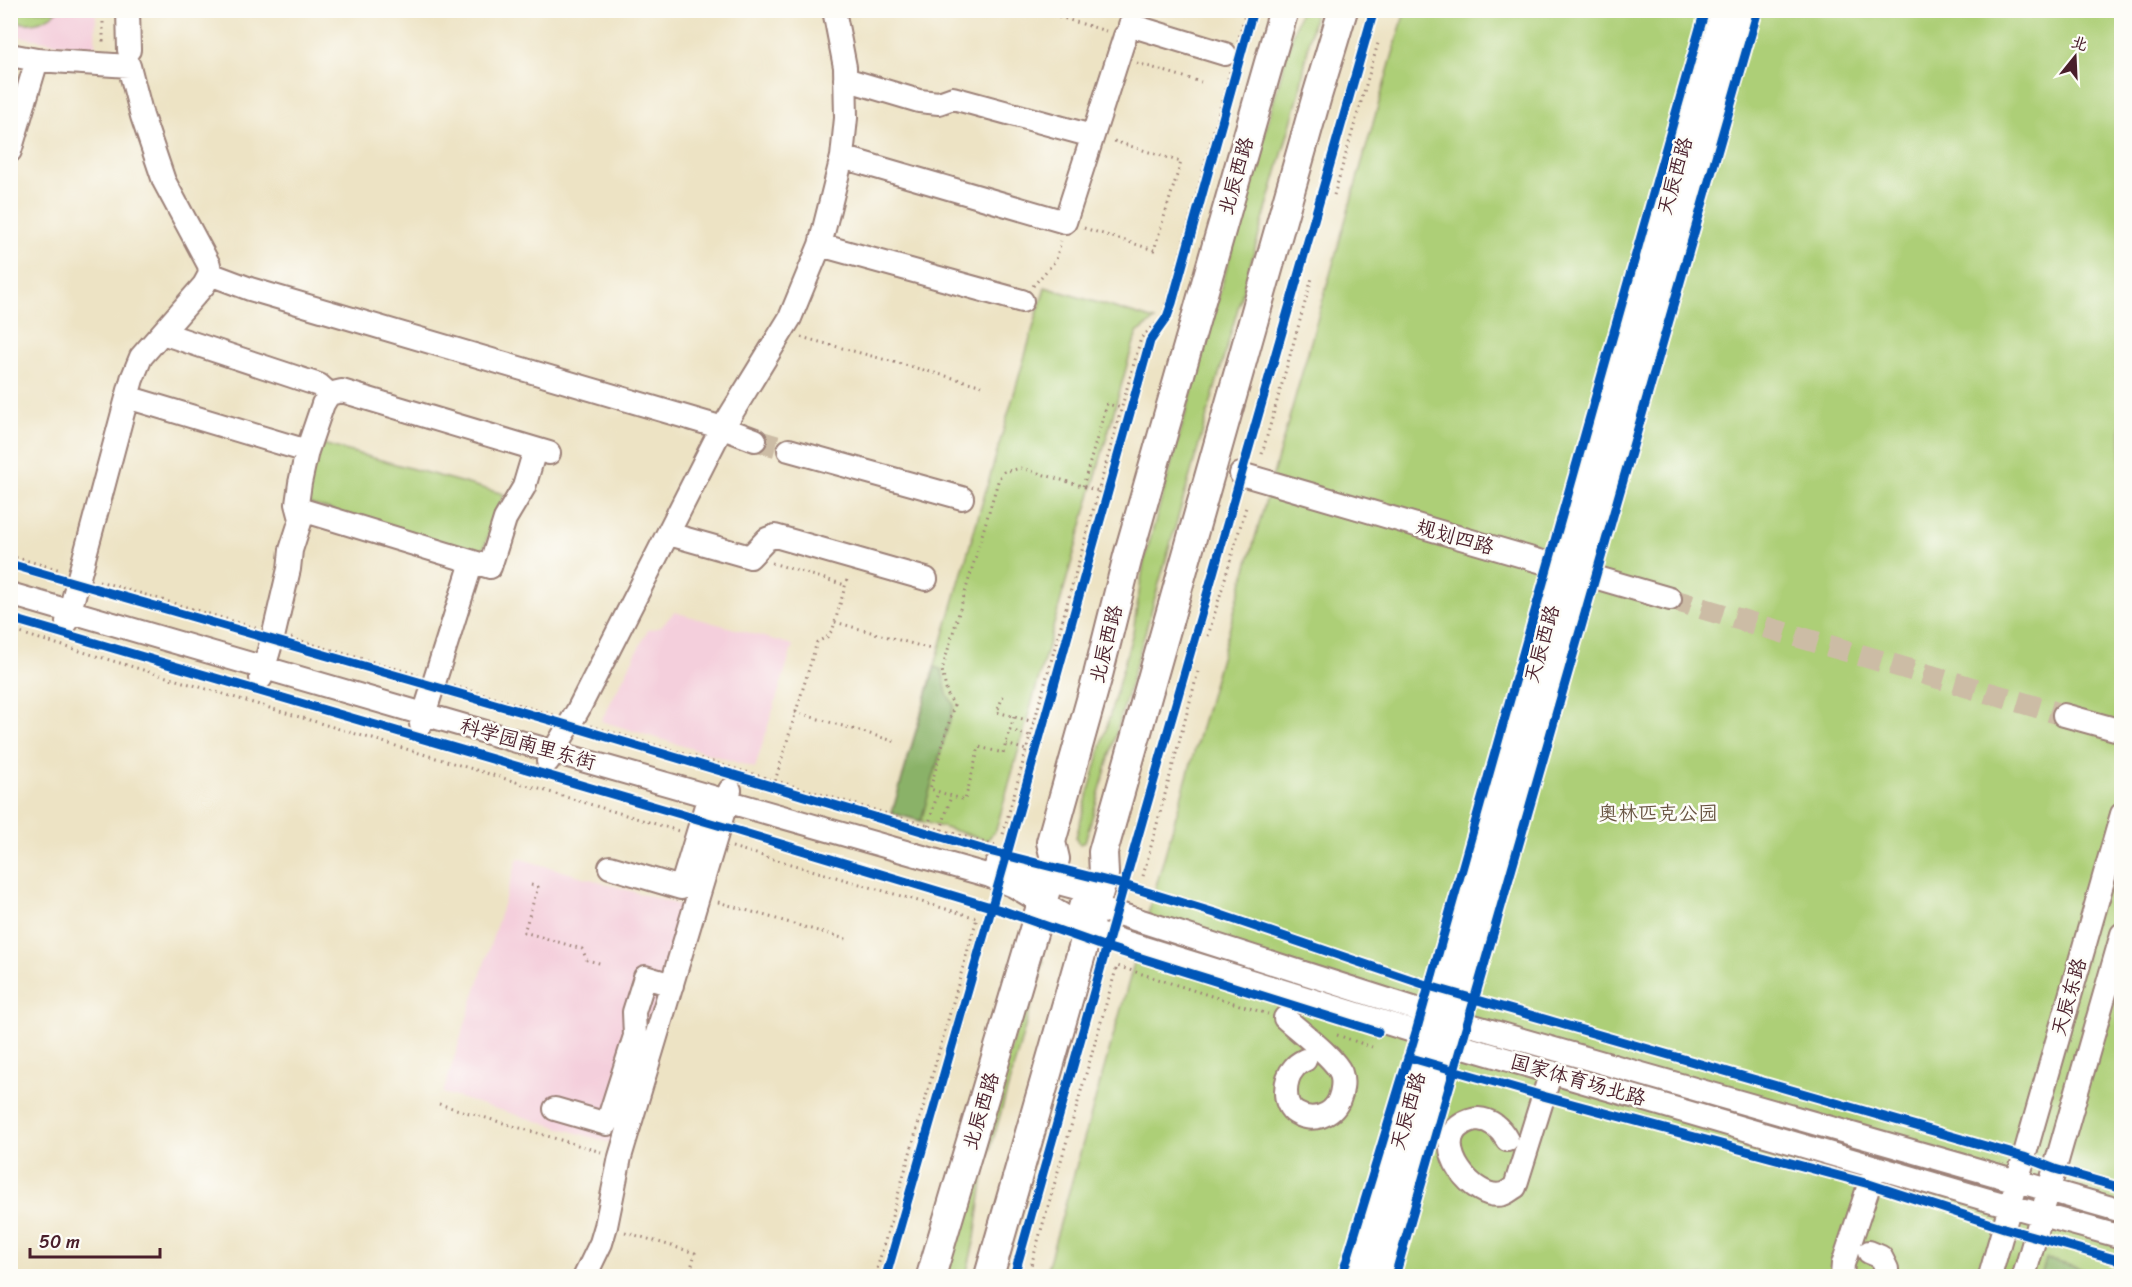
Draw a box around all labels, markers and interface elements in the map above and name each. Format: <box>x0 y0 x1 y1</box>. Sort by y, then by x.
north arrow <box>2045 27 2105 87</box>
text: 北 <box>2067 27 2092 59</box>
street label: 北辰西路 <box>1208 132 1264 219</box>
street label: 天辰西路 <box>1647 132 1703 219</box>
street label: 规划四路 <box>1412 509 1499 565</box>
street label: 北辰西路 <box>1079 600 1133 687</box>
street label: 天辰西路 <box>1514 600 1570 687</box>
street label: 科学园南里东街 <box>456 708 600 780</box>
park label: 奥林匹克公园 <box>1598 796 1718 831</box>
street label: 天辰东路 <box>2041 953 2097 1040</box>
street label: 国家体育场北路 <box>1506 1044 1651 1116</box>
street label: 北辰西路 <box>953 1067 1010 1154</box>
street label: 天辰西路 <box>1380 1067 1436 1154</box>
scale bar <box>30 1221 160 1259</box>
text: 50 m <box>39 1226 80 1258</box>

